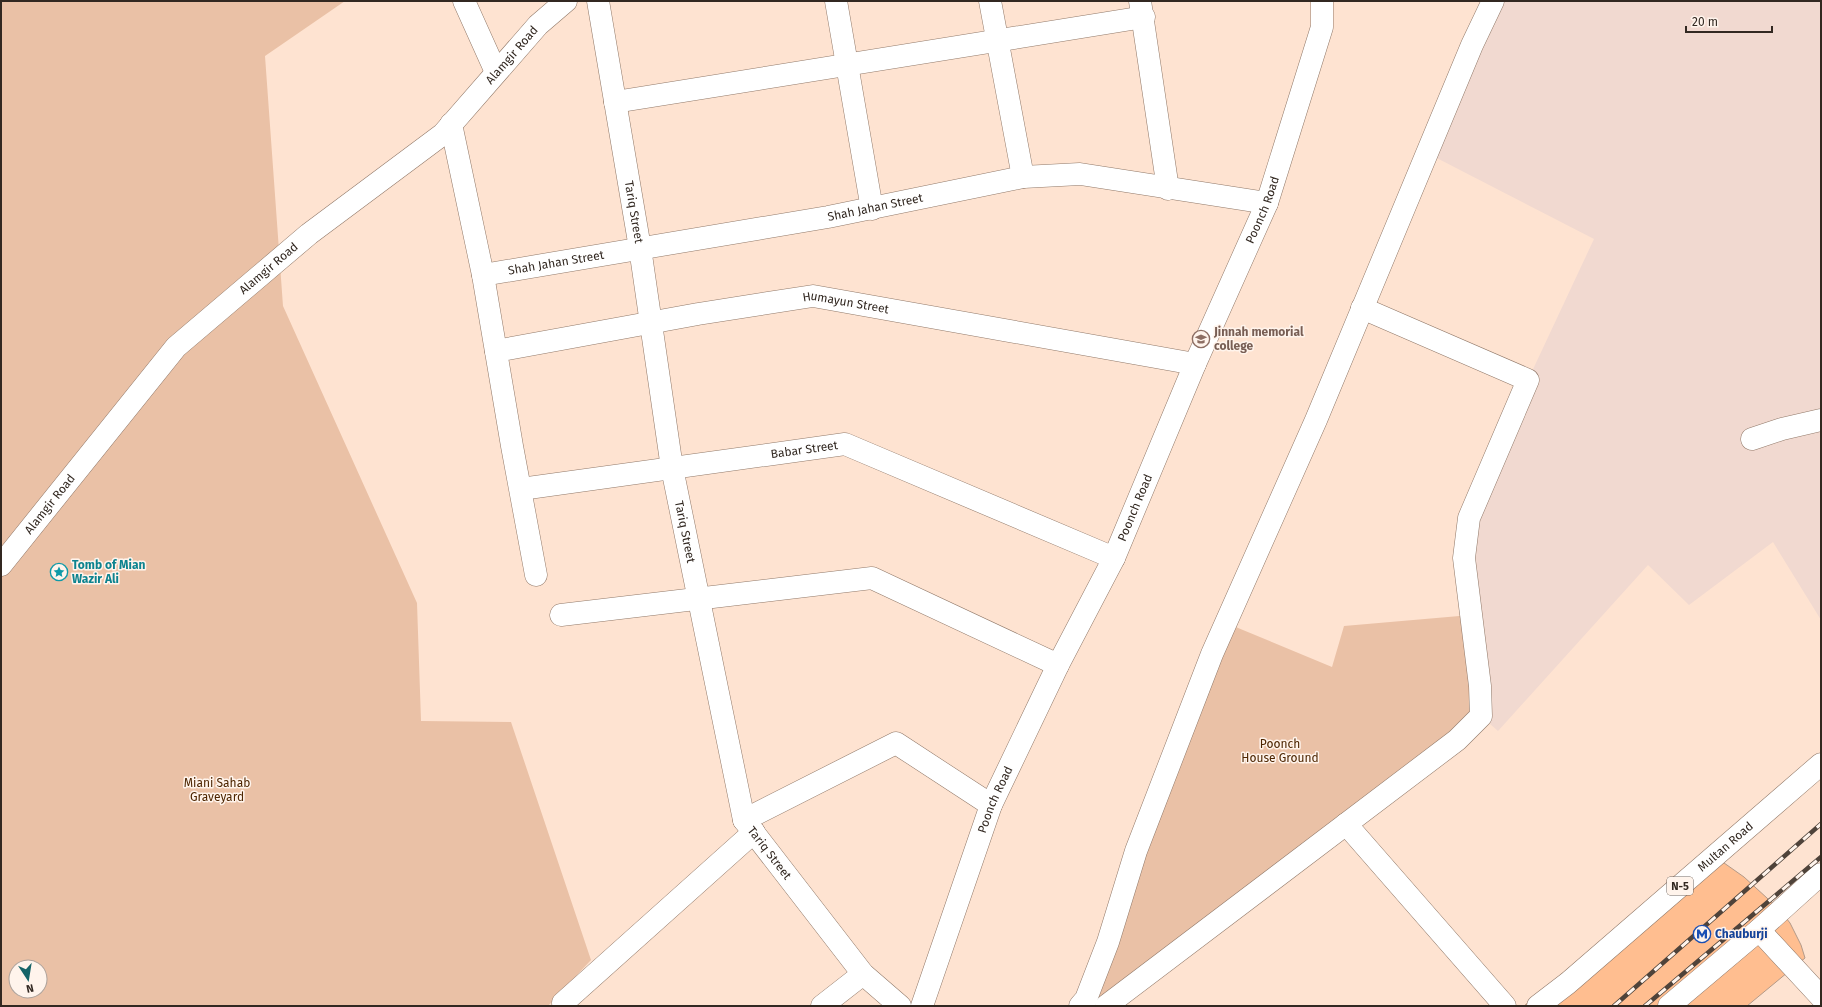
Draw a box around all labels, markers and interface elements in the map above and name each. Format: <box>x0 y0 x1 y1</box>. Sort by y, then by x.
scale bar <box>1686 8 1772 34</box>
text: 20 m <box>1692 15 1718 29</box>
street label: Alamgir Road <box>483 23 541 87</box>
street label: Poonch Road <box>1243 175 1282 246</box>
street label: Tariq Street <box>622 180 646 245</box>
street label: Shah Jahan Street <box>826 191 925 224</box>
street label: Alamgir Road <box>236 240 301 297</box>
street label: Shah Jahan Street <box>507 248 606 278</box>
street label: Humayun Street <box>802 289 891 317</box>
place label: Jinnah memorial college <box>1213 325 1304 353</box>
school or university icon: Jinnah memorial college <box>1191 329 1211 349</box>
street label: Babar Street <box>770 438 839 461</box>
street label: Alamgir Road <box>22 472 78 537</box>
street label: Poonch Road <box>1115 472 1155 543</box>
street label: Tariq Street <box>672 499 698 565</box>
place label: Tomb of Mian Wazir Ali <box>72 558 145 586</box>
place icon: Tomb of Mian Wazir Ali <box>49 562 69 582</box>
park label: Poonch House Ground <box>1241 737 1319 765</box>
street label: Poonch Road <box>975 764 1016 835</box>
park label: Miani Sahab Graveyard <box>184 776 250 804</box>
street label: Multan Road <box>1695 819 1756 874</box>
street label: Tariq Street <box>745 824 795 883</box>
road number: N-5 <box>1667 877 1693 895</box>
metro station icon: Chauburji <box>1692 924 1712 944</box>
place label: Chauburji <box>1715 927 1768 941</box>
north arrow <box>8 959 48 999</box>
text: N <box>25 981 35 995</box>

